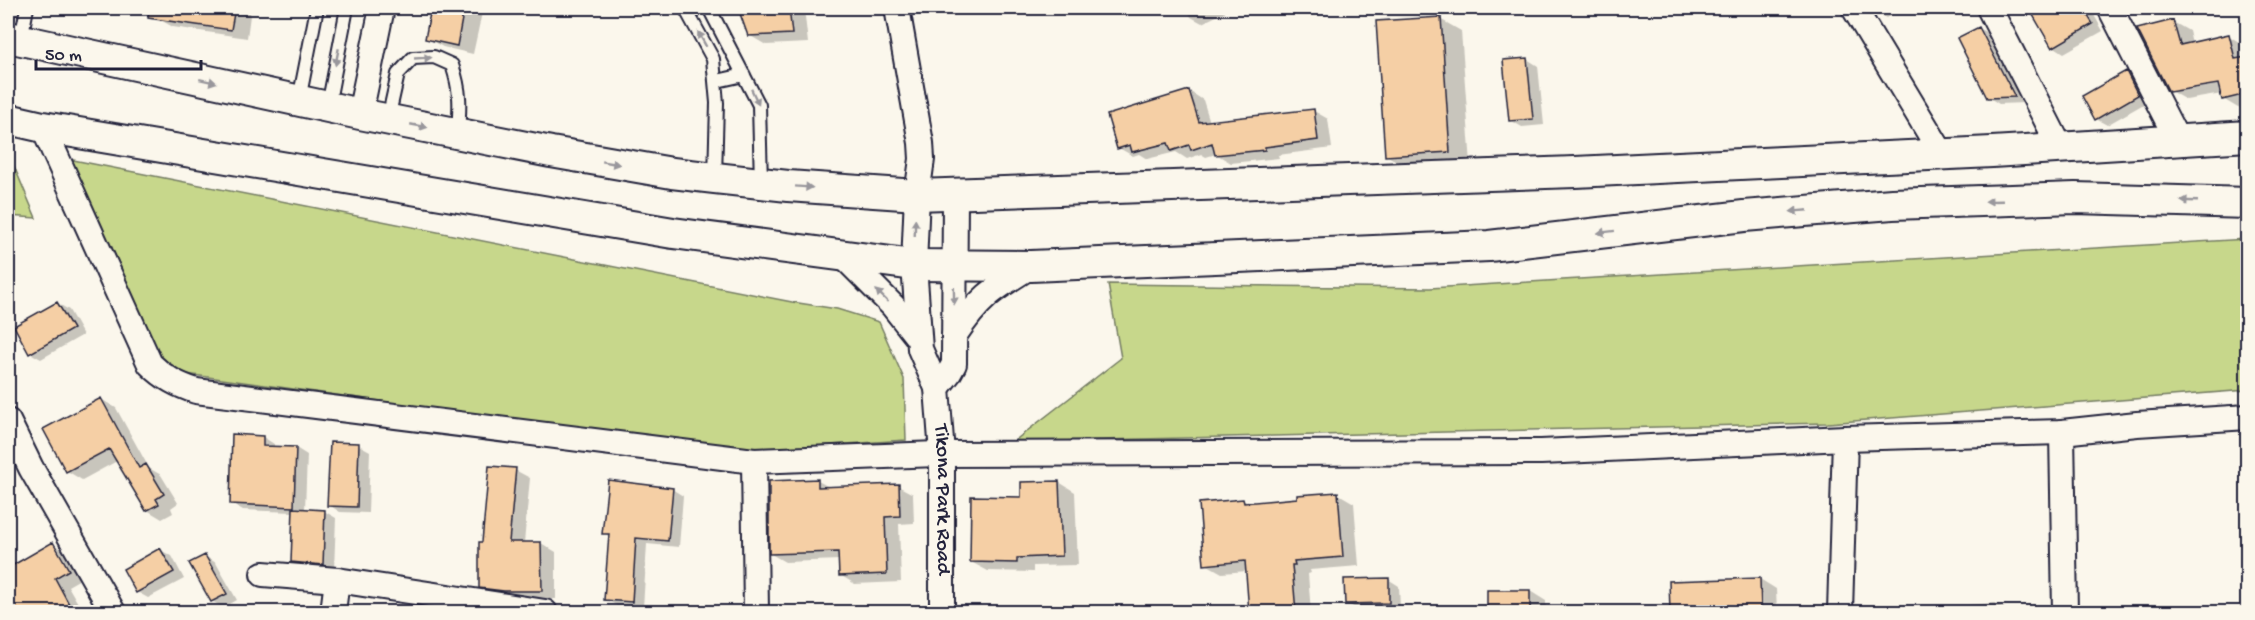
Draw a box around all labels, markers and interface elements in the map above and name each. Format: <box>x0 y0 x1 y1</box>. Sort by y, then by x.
one-way arrow <box>697 30 707 47</box>
scale bar <box>36 33 201 71</box>
text: 50 m <box>45 46 82 67</box>
one-way arrow <box>332 48 341 67</box>
one-way arrow <box>414 53 433 62</box>
one-way arrow <box>199 77 218 86</box>
one-way arrow <box>750 89 759 106</box>
one-way arrow <box>410 122 429 131</box>
one-way arrow <box>602 158 621 167</box>
one-way arrow <box>795 182 814 192</box>
one-way arrow <box>1985 196 2004 205</box>
one-way arrow <box>2180 197 2199 206</box>
one-way arrow <box>1790 206 1809 216</box>
one-way arrow <box>911 218 920 237</box>
one-way arrow <box>1596 227 1615 237</box>
one-way arrow <box>949 286 959 305</box>
one-way arrow <box>875 288 889 303</box>
street label: Tikona Park Road <box>927 422 955 576</box>

